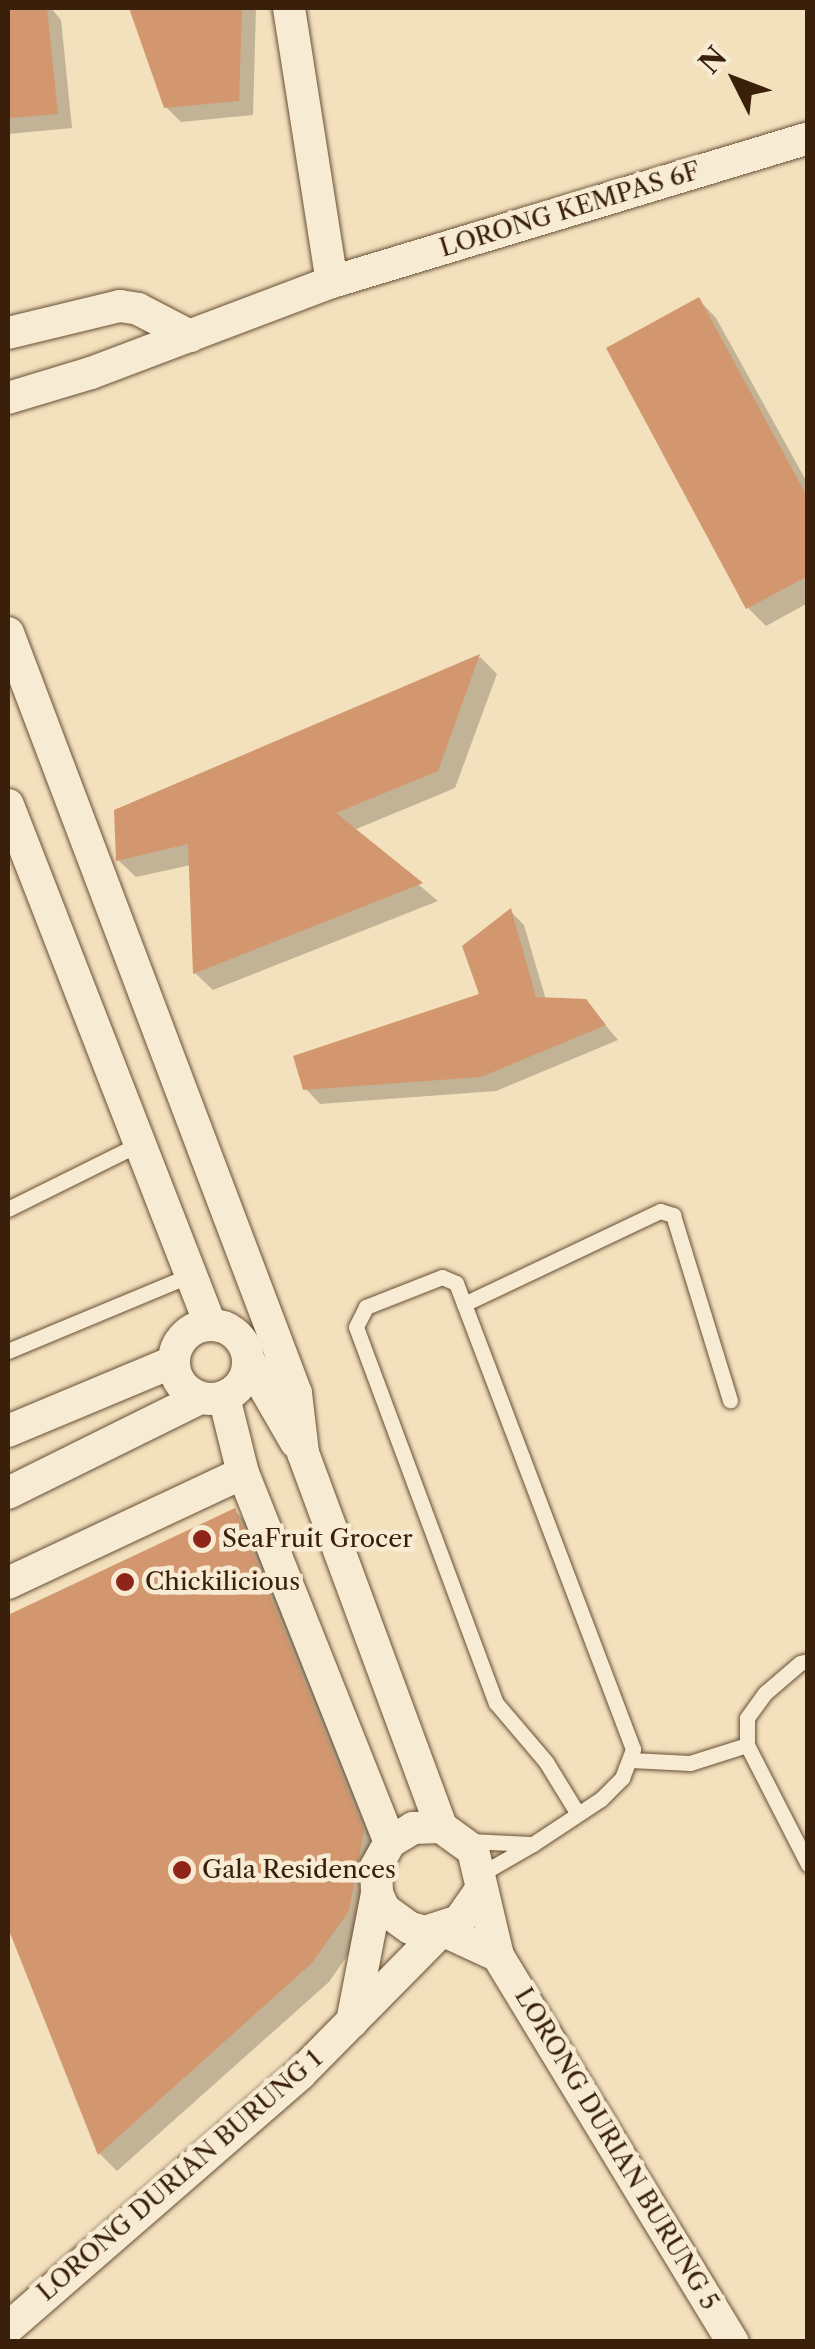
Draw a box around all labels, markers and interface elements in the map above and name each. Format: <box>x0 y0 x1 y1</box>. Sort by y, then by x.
north arrow <box>685 30 785 130</box>
text: N <box>692 40 733 80</box>
street label: LORONG KEMPAS 6F <box>436 156 704 264</box>
place label: SeaFruit Grocer <box>222 1524 413 1554</box>
marker: SeaFruit Grocer <box>191 1528 213 1550</box>
place label: Chickilicious <box>145 1567 300 1597</box>
marker: Chickilicious <box>114 1571 136 1593</box>
place label: Gala Residences <box>202 1855 396 1885</box>
marker: Gala Residences <box>171 1859 193 1881</box>
street label: LORONG DURIAN BURUNG 5 <box>508 1983 724 2315</box>
street label: LORONG DURIAN BURUNG 1 <box>32 2044 328 2308</box>

